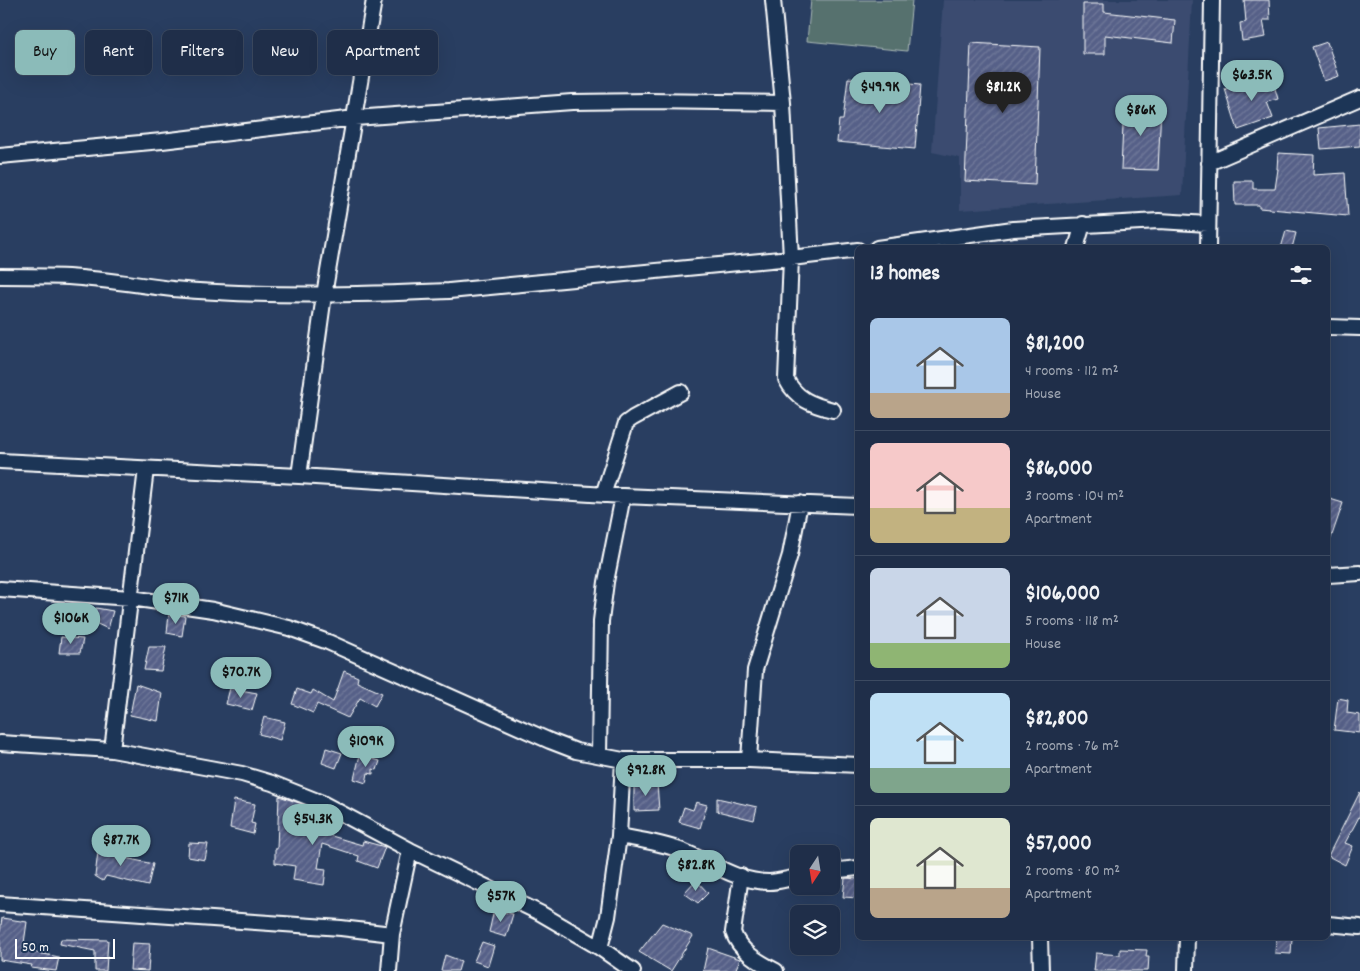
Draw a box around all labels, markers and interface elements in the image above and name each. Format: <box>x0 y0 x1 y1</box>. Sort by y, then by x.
chip: Buy <box>15 30 75 75</box>
chip: Rent <box>85 30 152 75</box>
chip: Filters <box>162 30 243 75</box>
chip: New <box>253 30 317 75</box>
chip: Apartment <box>327 30 438 75</box>
pin: $63.5K <box>1211 59 1293 102</box>
text: $63.5K <box>1232 64 1272 87</box>
pin: $49.9K <box>839 72 921 114</box>
pin: $81.2K <box>962 72 1044 114</box>
text: $49.9K <box>860 76 900 99</box>
text: $81.2K <box>985 76 1021 99</box>
pin: $86K <box>1111 94 1171 137</box>
text: $86K <box>1126 99 1156 122</box>
text: 13 homes <box>870 260 940 290</box>
icon: filters <box>1287 261 1315 289</box>
text: $81,200 <box>1025 330 1085 360</box>
icon: home <box>910 338 970 398</box>
text: 4 rooms · 112 m² <box>1025 360 1119 383</box>
text: House <box>1025 383 1061 406</box>
text: $86,000 <box>1025 455 1093 485</box>
icon: home <box>910 463 970 523</box>
text: 3 rooms · 104 m² <box>1025 485 1124 508</box>
text: Apartment <box>1025 508 1092 531</box>
text: $106,000 <box>1025 580 1100 610</box>
pin: $71K <box>146 582 206 625</box>
text: $71K <box>163 587 189 610</box>
icon: home <box>910 588 970 648</box>
pin: $106K <box>36 602 106 645</box>
text: $106K <box>53 607 89 630</box>
text: 5 rooms · 118 m² <box>1025 610 1119 633</box>
text: House <box>1025 633 1061 656</box>
pin: $70.7K <box>200 656 282 699</box>
text: $70.7K <box>221 661 261 684</box>
text: $82,800 <box>1025 705 1089 735</box>
icon: home <box>910 713 970 773</box>
pin: $109K <box>331 726 401 768</box>
text: $109K <box>348 730 384 753</box>
text: 2 rooms · 76 m² <box>1025 735 1119 758</box>
pin: $92.8K <box>605 754 687 797</box>
text: Apartment <box>1025 758 1092 781</box>
text: $92.8K <box>627 759 665 782</box>
pin: $54.3K <box>272 804 354 846</box>
text: $54.3K <box>293 808 333 831</box>
pin: $87.7K <box>80 824 162 867</box>
text: $87.7K <box>103 829 139 852</box>
text: $57,000 <box>1025 830 1092 860</box>
icon: home <box>910 838 970 898</box>
north arrow <box>790 845 840 895</box>
map controls <box>790 845 840 955</box>
pin: $82.8K <box>655 850 737 892</box>
text: $82.8K <box>677 854 715 877</box>
text: 2 rooms · 80 m² <box>1025 860 1120 883</box>
pin: $57K <box>471 880 531 923</box>
text: Apartment <box>1025 883 1092 906</box>
text: $57K <box>486 885 516 908</box>
button: layers <box>790 905 840 955</box>
scale bar <box>15 936 115 959</box>
text: 50 m <box>22 938 49 958</box>

